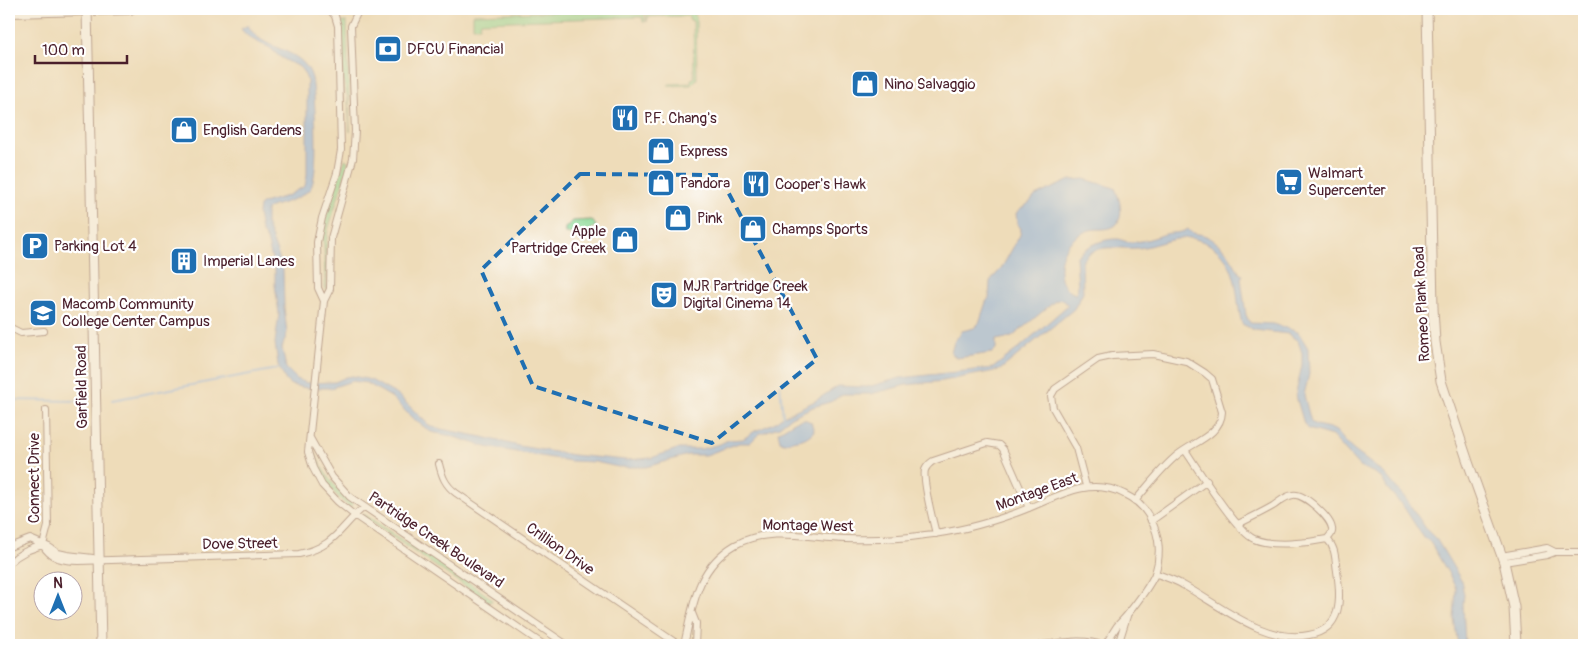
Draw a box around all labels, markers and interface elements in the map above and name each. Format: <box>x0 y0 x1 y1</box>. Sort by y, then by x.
scale bar <box>35 32 128 64</box>
bank icon: DFCU Financial <box>373 34 403 64</box>
place label: DFCU Financial <box>407 40 504 59</box>
text: 100 m <box>42 41 85 60</box>
shop icon: Nino Salvaggio <box>850 69 880 99</box>
place label: Nino Salvaggio <box>884 75 976 94</box>
restaurant icon: P.F. Chang's <box>610 103 640 133</box>
place label: P.F. Chang's <box>644 109 717 128</box>
shop icon: English Gardens <box>169 115 199 145</box>
place label: English Gardens <box>203 121 302 140</box>
shop icon: Express <box>646 136 676 166</box>
place label: Express <box>680 142 728 161</box>
place label: Walmart Supercenter <box>1308 164 1387 200</box>
supermarket icon: Walmart Supercenter <box>1274 167 1304 197</box>
shop icon: Pandora <box>646 168 676 198</box>
restaurant icon: Cooper's Hawk <box>741 169 771 199</box>
place label: Pandora <box>680 174 730 193</box>
place label: Cooper's Hawk <box>775 175 867 194</box>
shop icon: Pink <box>663 203 693 233</box>
place label: Pink <box>697 209 723 228</box>
shop icon: Champs Sports <box>738 214 768 244</box>
place label: Champs Sports <box>772 220 868 239</box>
place label: Apple Partridge Creek <box>511 222 607 258</box>
shop icon: Apple Partridge Creek <box>610 225 640 255</box>
parking icon: Parking Lot 4 <box>20 231 50 261</box>
place label: Parking Lot 4 <box>54 237 137 256</box>
building icon: Imperial Lanes <box>169 246 199 276</box>
street label: Romeo Plank Road <box>1409 246 1435 362</box>
place label: Imperial Lanes <box>203 252 295 271</box>
place label: MJR Partridge Creek Digital Cinema 14 <box>683 277 809 313</box>
theatre icon: MJR Partridge Creek Digital Cinema 14 <box>649 280 679 310</box>
place label: Macomb Community College Center Campus <box>62 295 210 331</box>
school or university icon: Macomb Community College Center Campus <box>28 298 58 328</box>
street label: Garfield Road <box>72 345 92 429</box>
street label: Connect Drive <box>25 432 44 523</box>
street label: Montage East <box>993 468 1081 516</box>
street label: Partridge Creek Boulevard <box>365 488 507 592</box>
street label: Montage West <box>762 516 855 536</box>
street label: Crillion Drive <box>522 519 598 580</box>
street label: Dove Street <box>202 534 279 554</box>
north arrow <box>32 572 82 622</box>
text: N <box>53 575 63 592</box>

